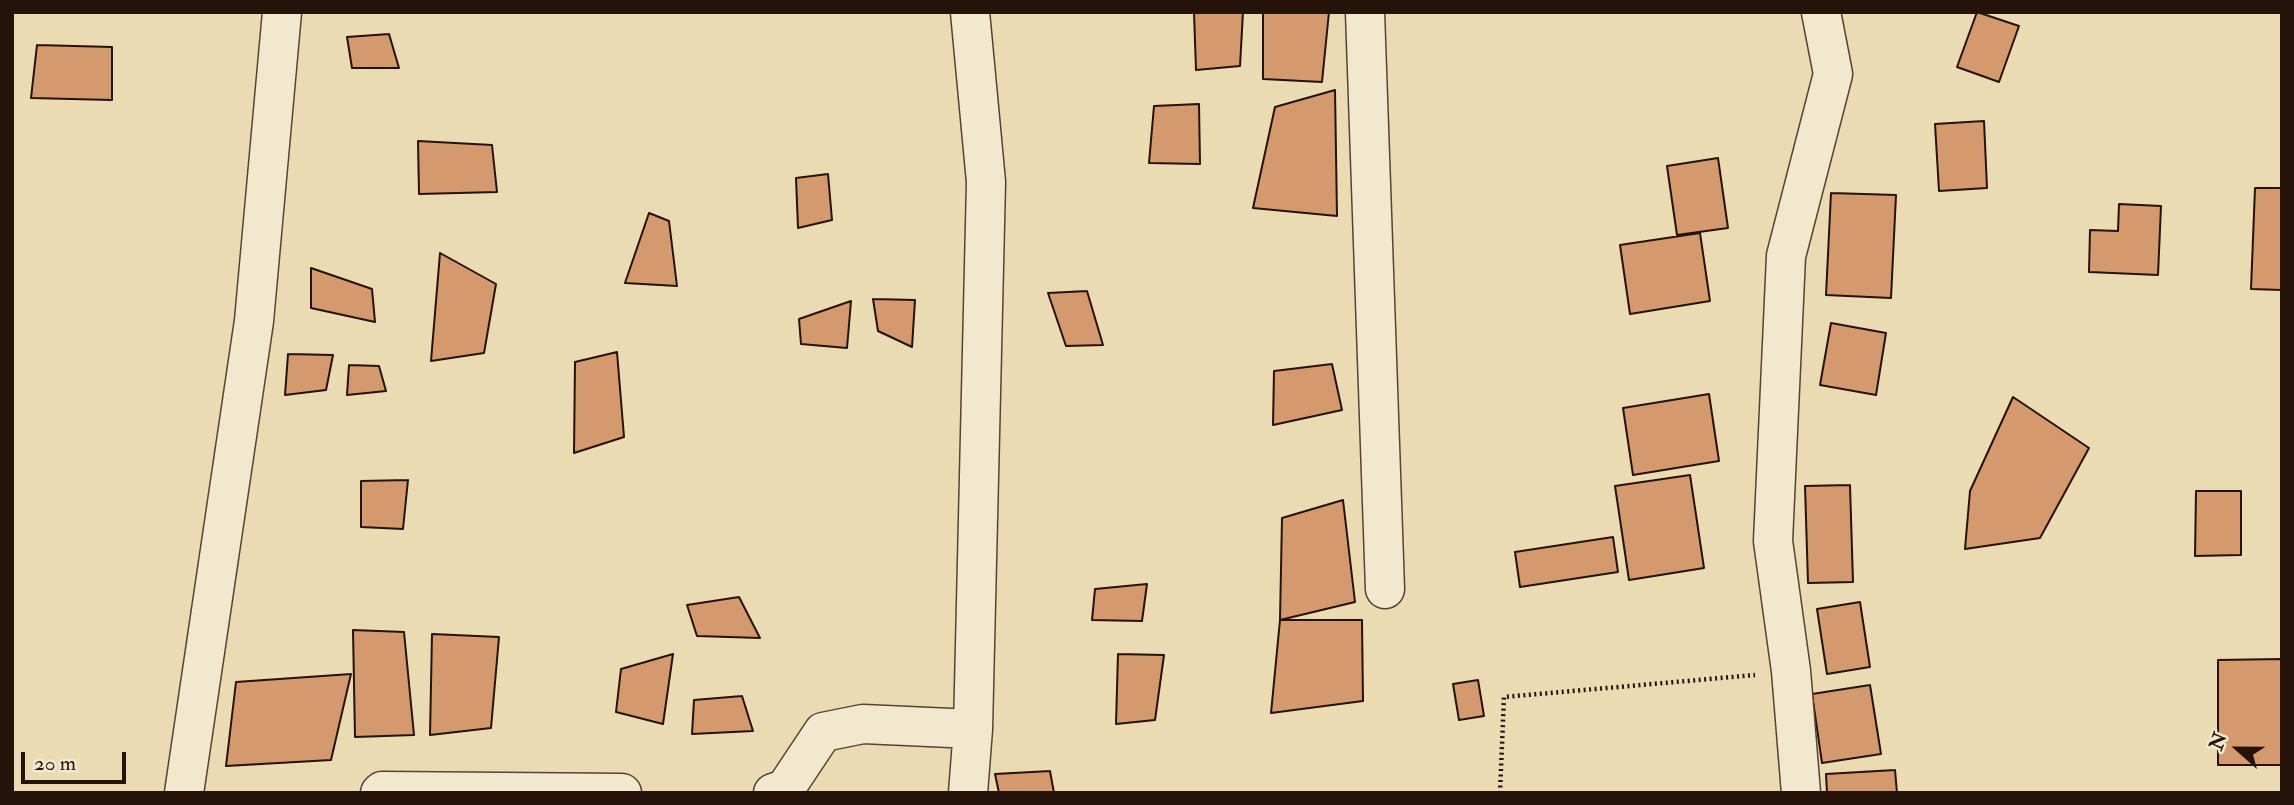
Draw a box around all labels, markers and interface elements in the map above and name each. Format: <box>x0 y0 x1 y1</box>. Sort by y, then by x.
north arrow <box>2203 714 2273 784</box>
text: N <box>2204 729 2233 754</box>
scale bar <box>24 738 130 782</box>
text: 20 m <box>34 750 76 777</box>

